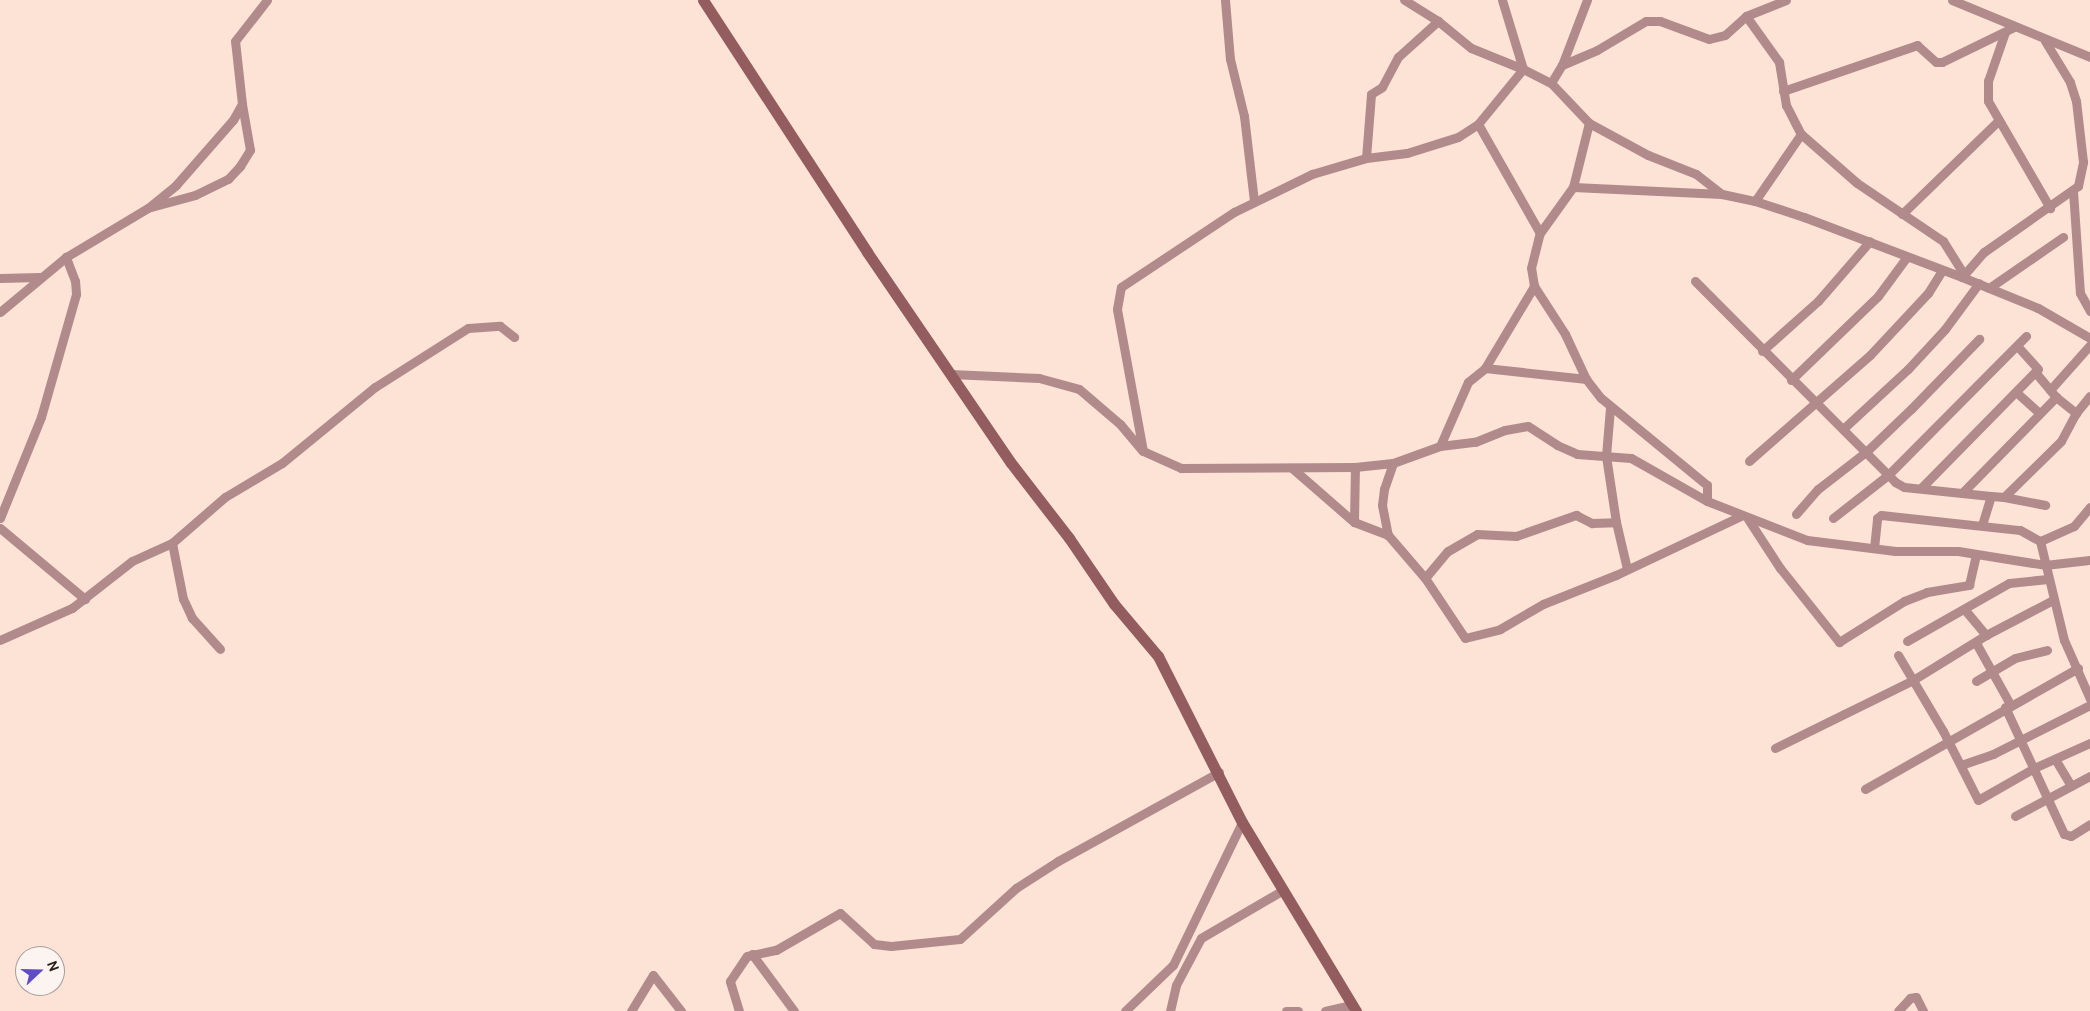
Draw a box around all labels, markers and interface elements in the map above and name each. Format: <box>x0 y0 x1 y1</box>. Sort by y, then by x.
north arrow <box>15 946 65 996</box>
text: N <box>43 958 63 974</box>

